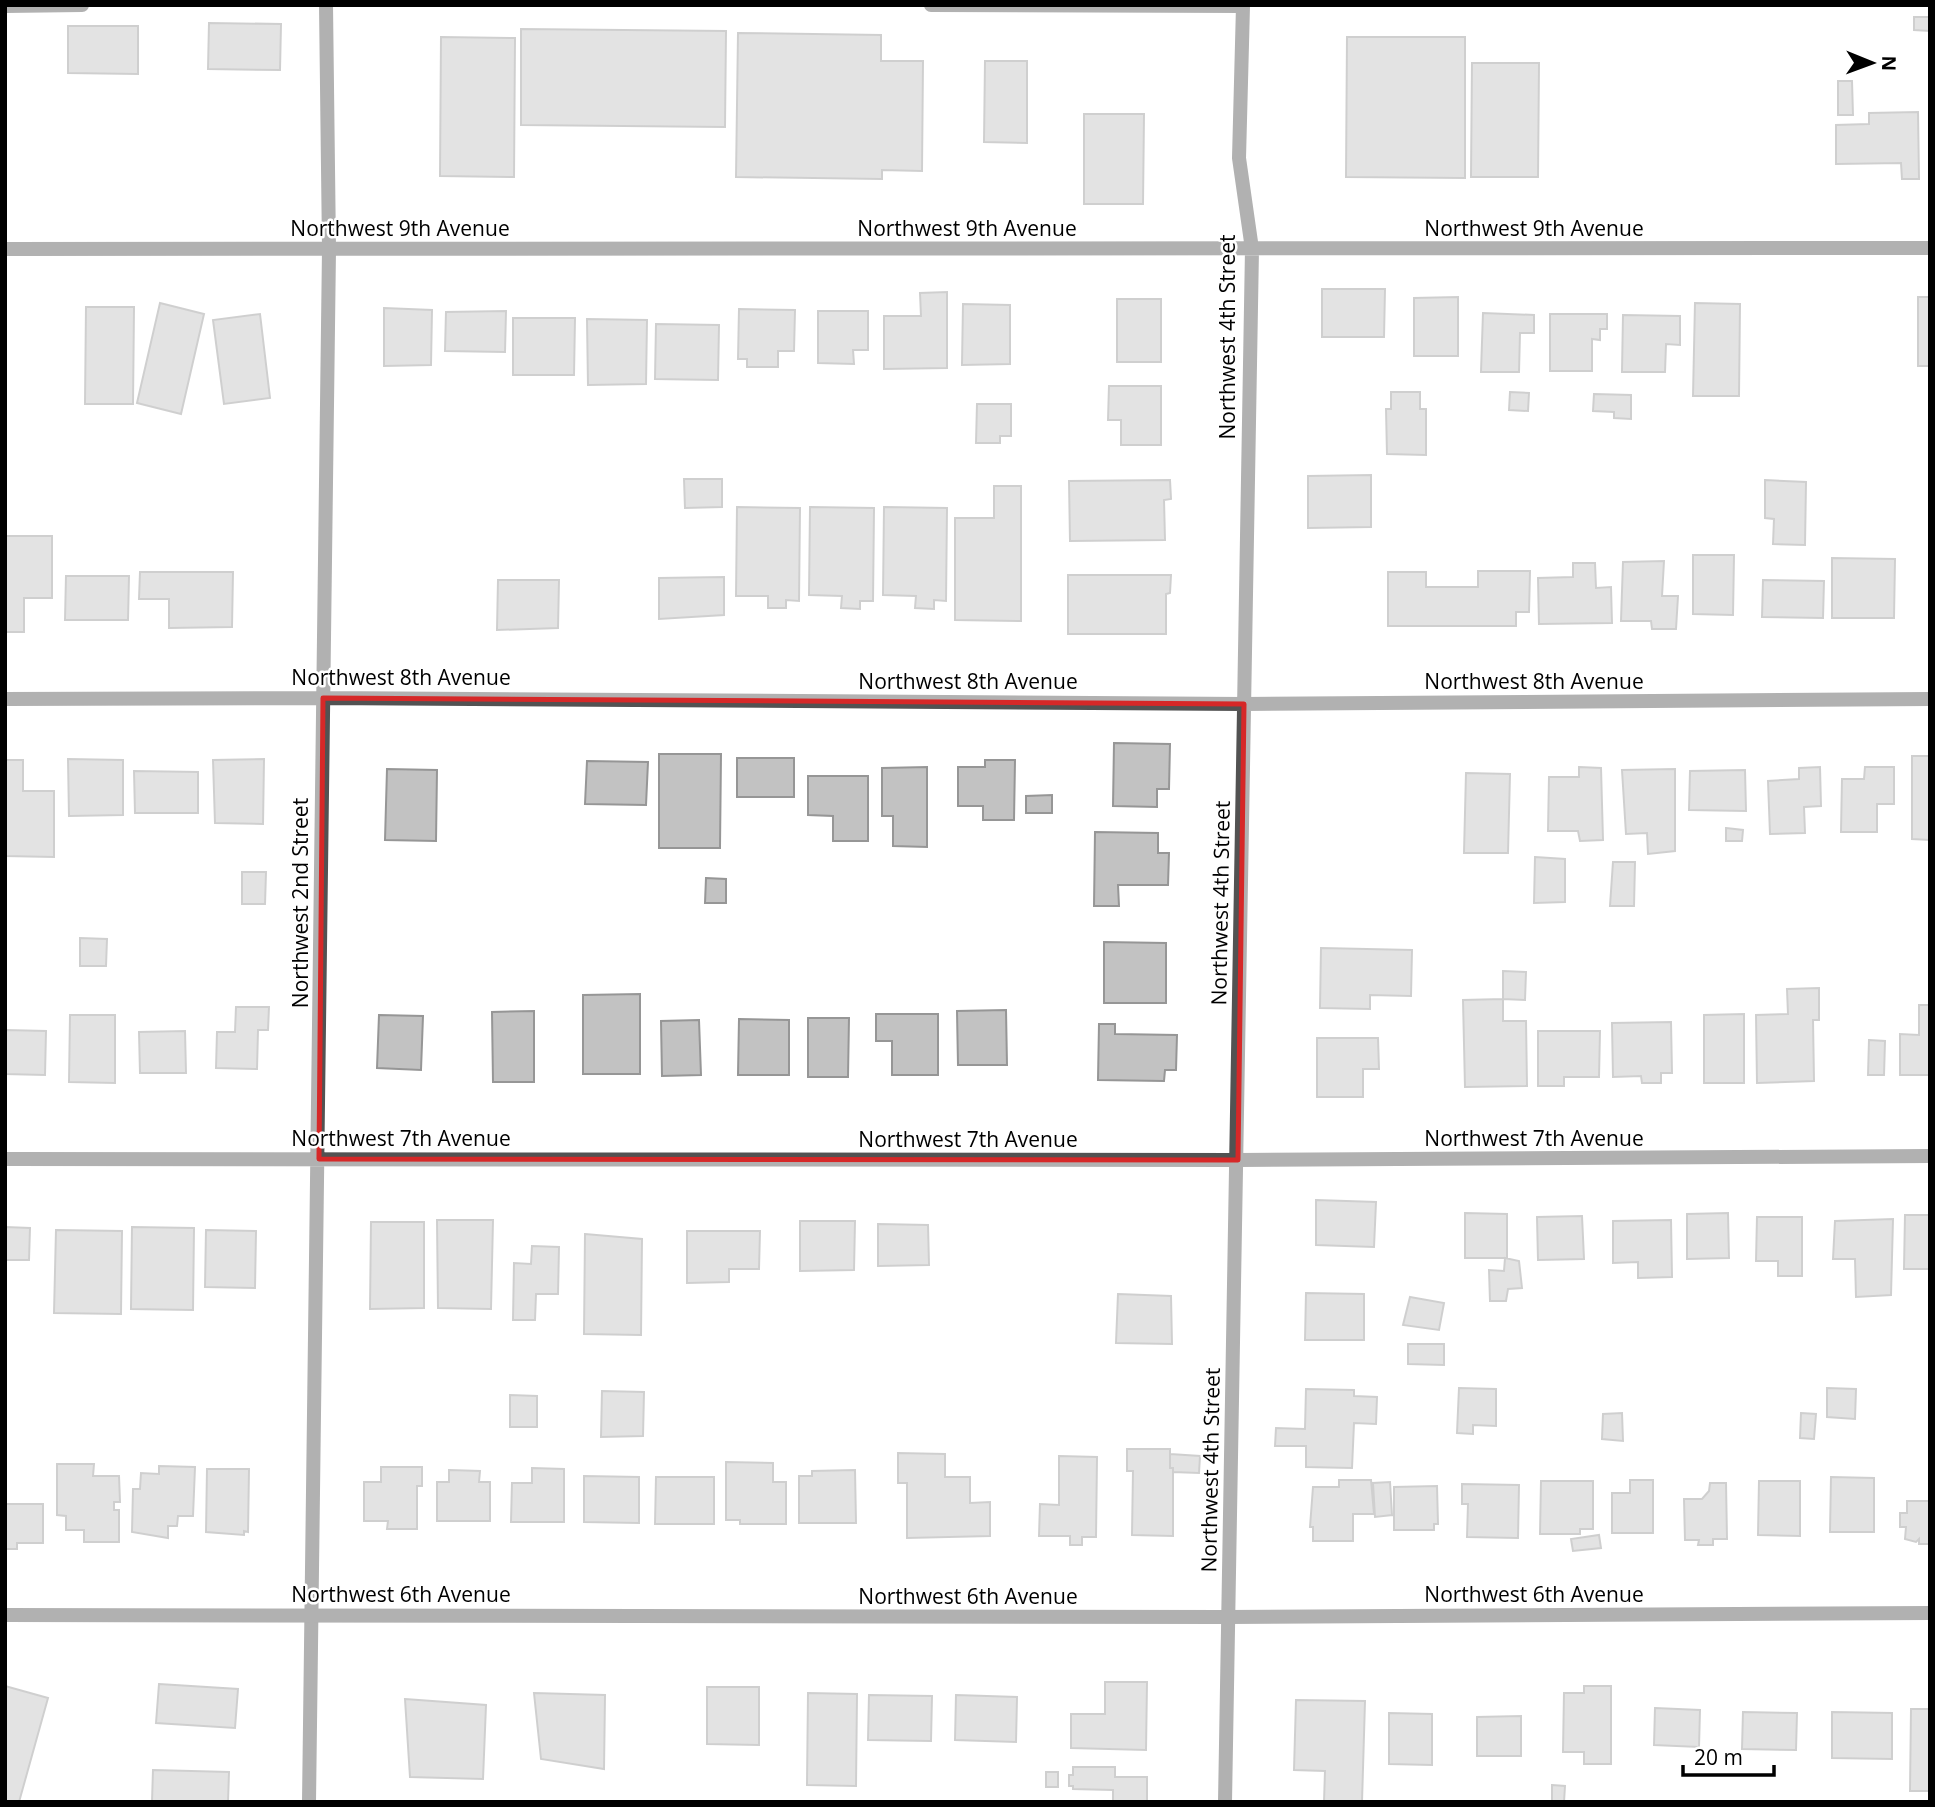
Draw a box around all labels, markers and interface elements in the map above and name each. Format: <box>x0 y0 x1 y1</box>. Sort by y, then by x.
north arrow <box>1837 28 1907 98</box>
text: N <box>1876 55 1902 71</box>
street label: Northwest 9th Avenue <box>290 214 510 242</box>
street label: Northwest 9th Avenue <box>857 214 1077 242</box>
street label: Northwest 9th Avenue <box>1424 214 1644 242</box>
street label: Northwest 4th Street <box>1213 235 1241 439</box>
street label: Northwest 8th Avenue <box>291 663 511 691</box>
street label: Northwest 8th Avenue <box>858 667 1078 695</box>
street label: Northwest 8th Avenue <box>1424 667 1644 695</box>
street label: Northwest 2nd Street <box>286 798 314 1008</box>
street label: Northwest 4th Street <box>1204 800 1236 1006</box>
street label: Northwest 7th Avenue <box>291 1124 511 1152</box>
street label: Northwest 7th Avenue <box>1424 1124 1644 1152</box>
street label: Northwest 7th Avenue <box>858 1125 1078 1153</box>
street label: Northwest 4th Street <box>1194 1367 1226 1573</box>
street label: Northwest 6th Avenue <box>291 1580 511 1608</box>
street label: Northwest 6th Avenue <box>1424 1580 1644 1608</box>
street label: Northwest 6th Avenue <box>858 1582 1078 1610</box>
scale bar <box>1683 1734 1774 1778</box>
text: 20 m <box>1694 1743 1743 1771</box>

